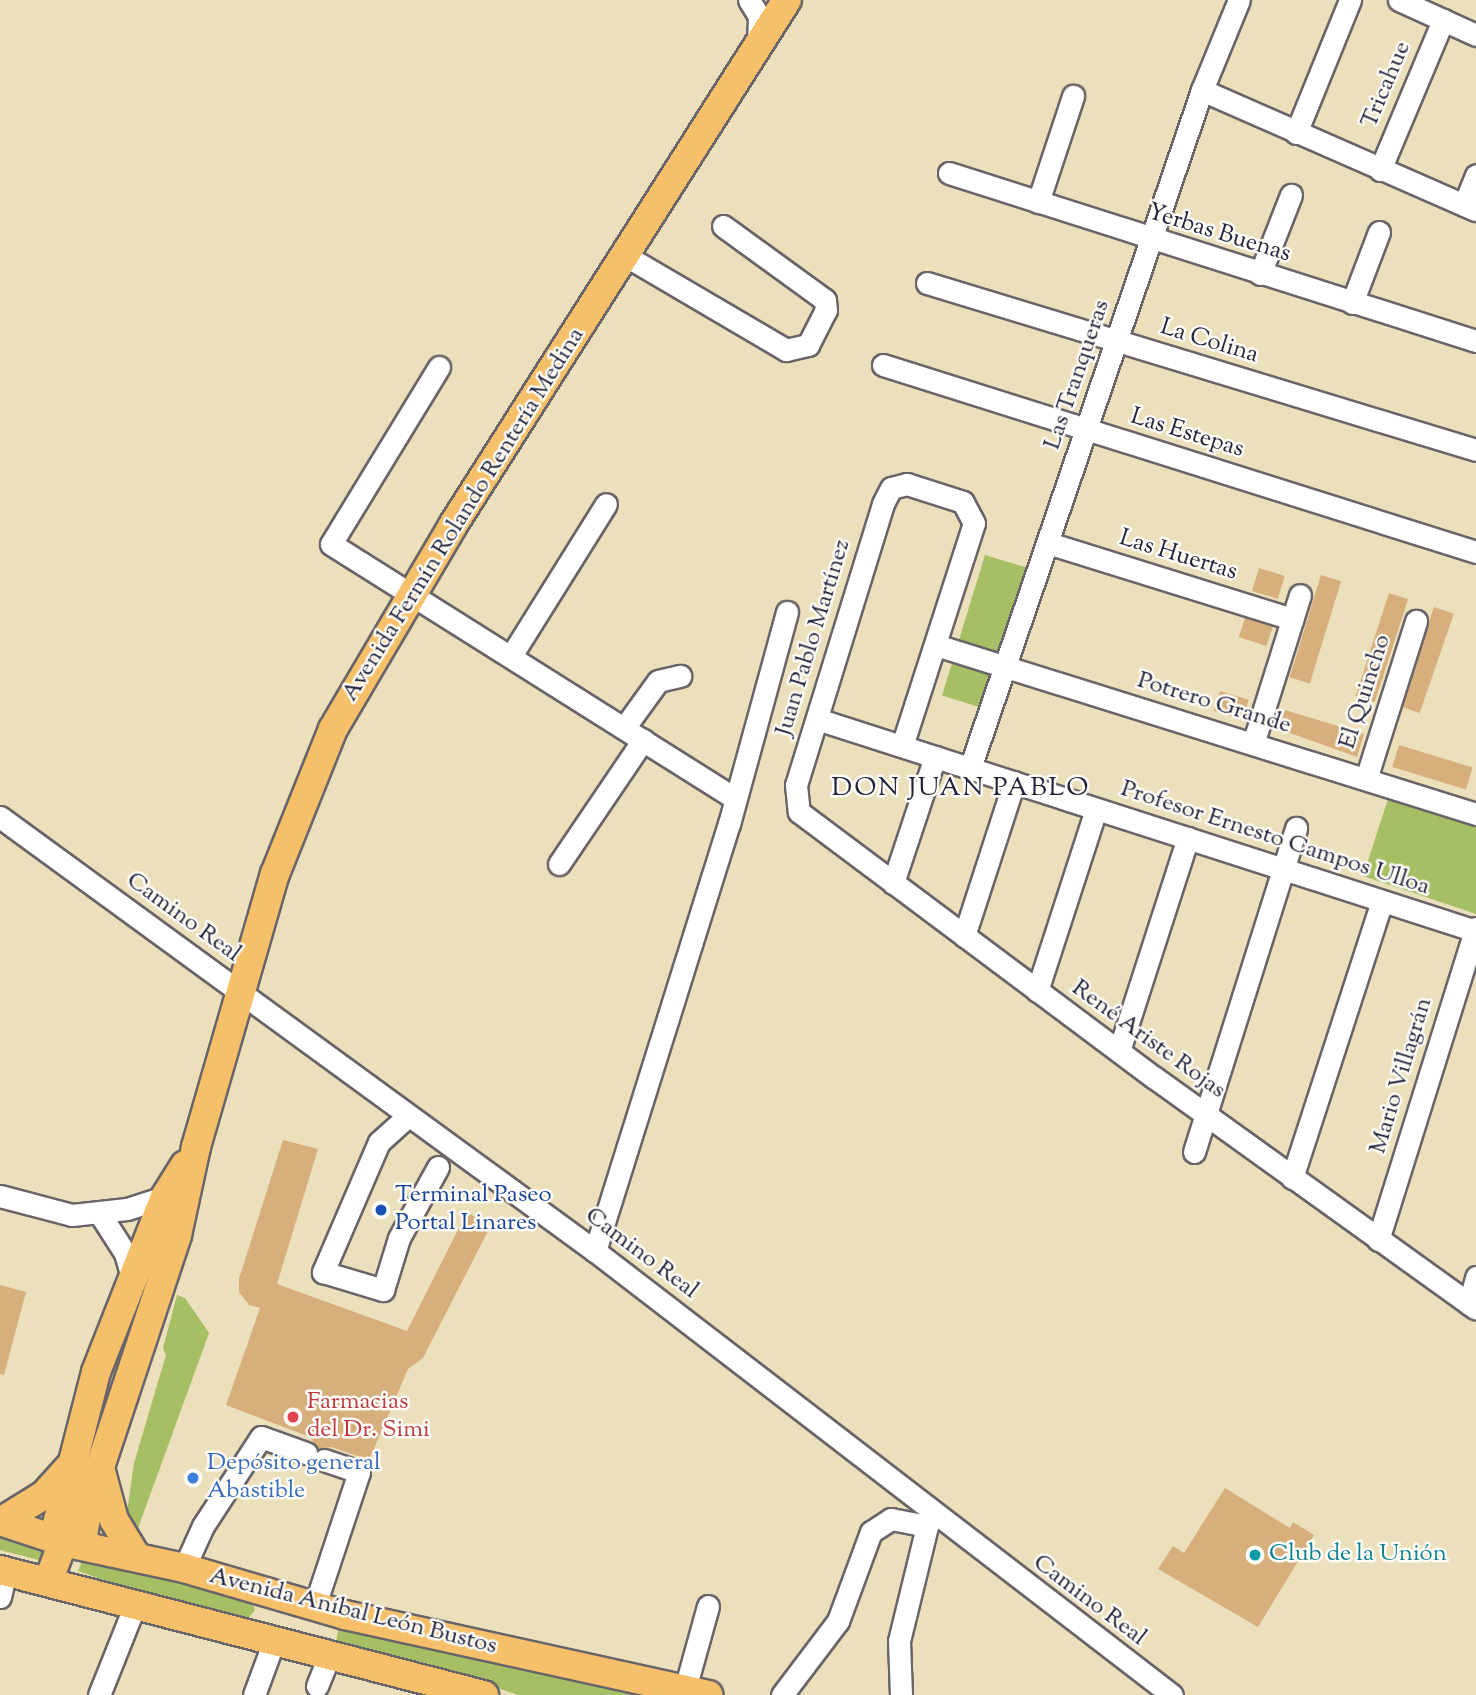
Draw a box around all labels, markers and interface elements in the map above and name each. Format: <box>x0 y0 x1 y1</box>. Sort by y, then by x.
street label: Tricahue <box>1356 37 1418 133</box>
street label: Yerbas Buenas <box>1144 199 1294 269</box>
street label: Las Tranqueras <box>1039 296 1117 454</box>
street label: La Colina <box>1156 313 1262 371</box>
street label: Avenida Fermín Rolando Rentería Medina <box>336 323 592 707</box>
street label: Las Estepas <box>1127 403 1247 465</box>
street label: Las Huertas <box>1116 524 1240 588</box>
street label: Juan Pablo Martínez <box>770 536 858 740</box>
street label: El Quincho <box>1334 631 1398 753</box>
street label: Potrero Grande <box>1134 667 1294 741</box>
district label: DON JUAN PABLO <box>833 773 1089 805</box>
street label: Profesor Ernesto Campos Ulloa <box>1117 775 1433 903</box>
street label: Camino Real <box>120 867 246 969</box>
street label: René Ariste Rojas <box>1065 974 1231 1106</box>
street label: Mario Villagrán <box>1365 995 1439 1157</box>
place label: Terminal Paseo Portal Linares <box>395 1182 552 1238</box>
marker: Terminal Paseo Portal Linares <box>373 1202 389 1218</box>
street label: Camino Real <box>579 1202 703 1306</box>
place label: Farmacias del Dr. Simi <box>307 1389 430 1445</box>
marker: Farmacias del Dr. Simi <box>285 1409 301 1425</box>
place label: Depósito general Abastible <box>207 1450 381 1506</box>
marker: Depósito general Abastible <box>185 1470 201 1486</box>
place label: Club de la Unión <box>1269 1541 1447 1569</box>
marker: Club de la Unión <box>1247 1547 1263 1563</box>
street label: Camino Real <box>1027 1549 1151 1653</box>
street label: Avenida Aníbal León Bustos <box>206 1562 500 1662</box>

